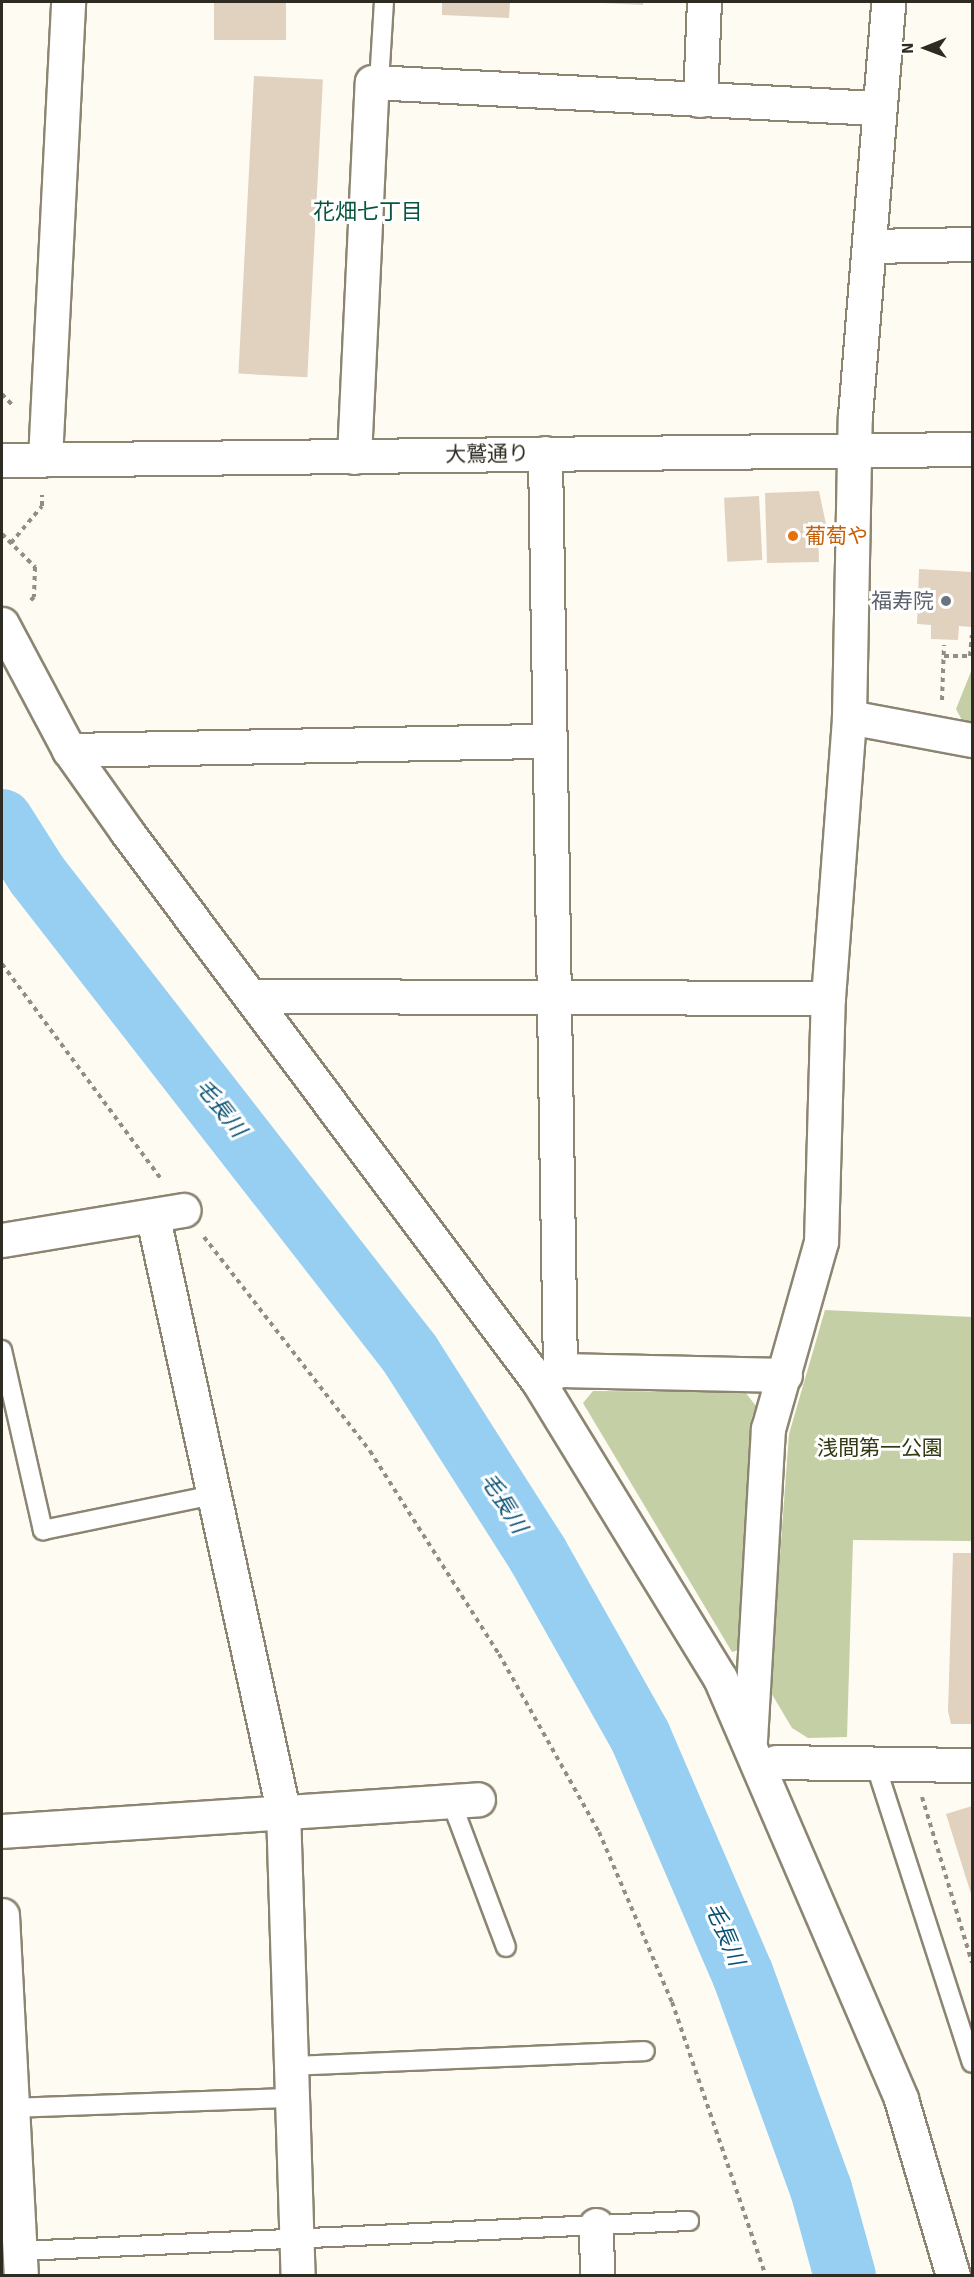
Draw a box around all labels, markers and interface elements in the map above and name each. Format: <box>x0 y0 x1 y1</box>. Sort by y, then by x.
north arrow <box>896 18 956 78</box>
text: N <box>898 43 918 54</box>
district label: 花畑七丁目 <box>313 199 423 225</box>
street label: 大鷲通り <box>445 441 529 467</box>
place label: 葡萄や <box>805 523 868 549</box>
marker: 葡萄や <box>786 529 800 543</box>
place label: 福寿院 <box>871 588 934 614</box>
marker: 福寿院 <box>939 594 953 608</box>
water label: 毛長川 <box>190 1074 252 1142</box>
park label: 浅間第一公園 <box>817 1435 943 1461</box>
water label: 毛長川 <box>475 1468 533 1538</box>
water label: 毛長川 <box>700 1898 750 1970</box>

